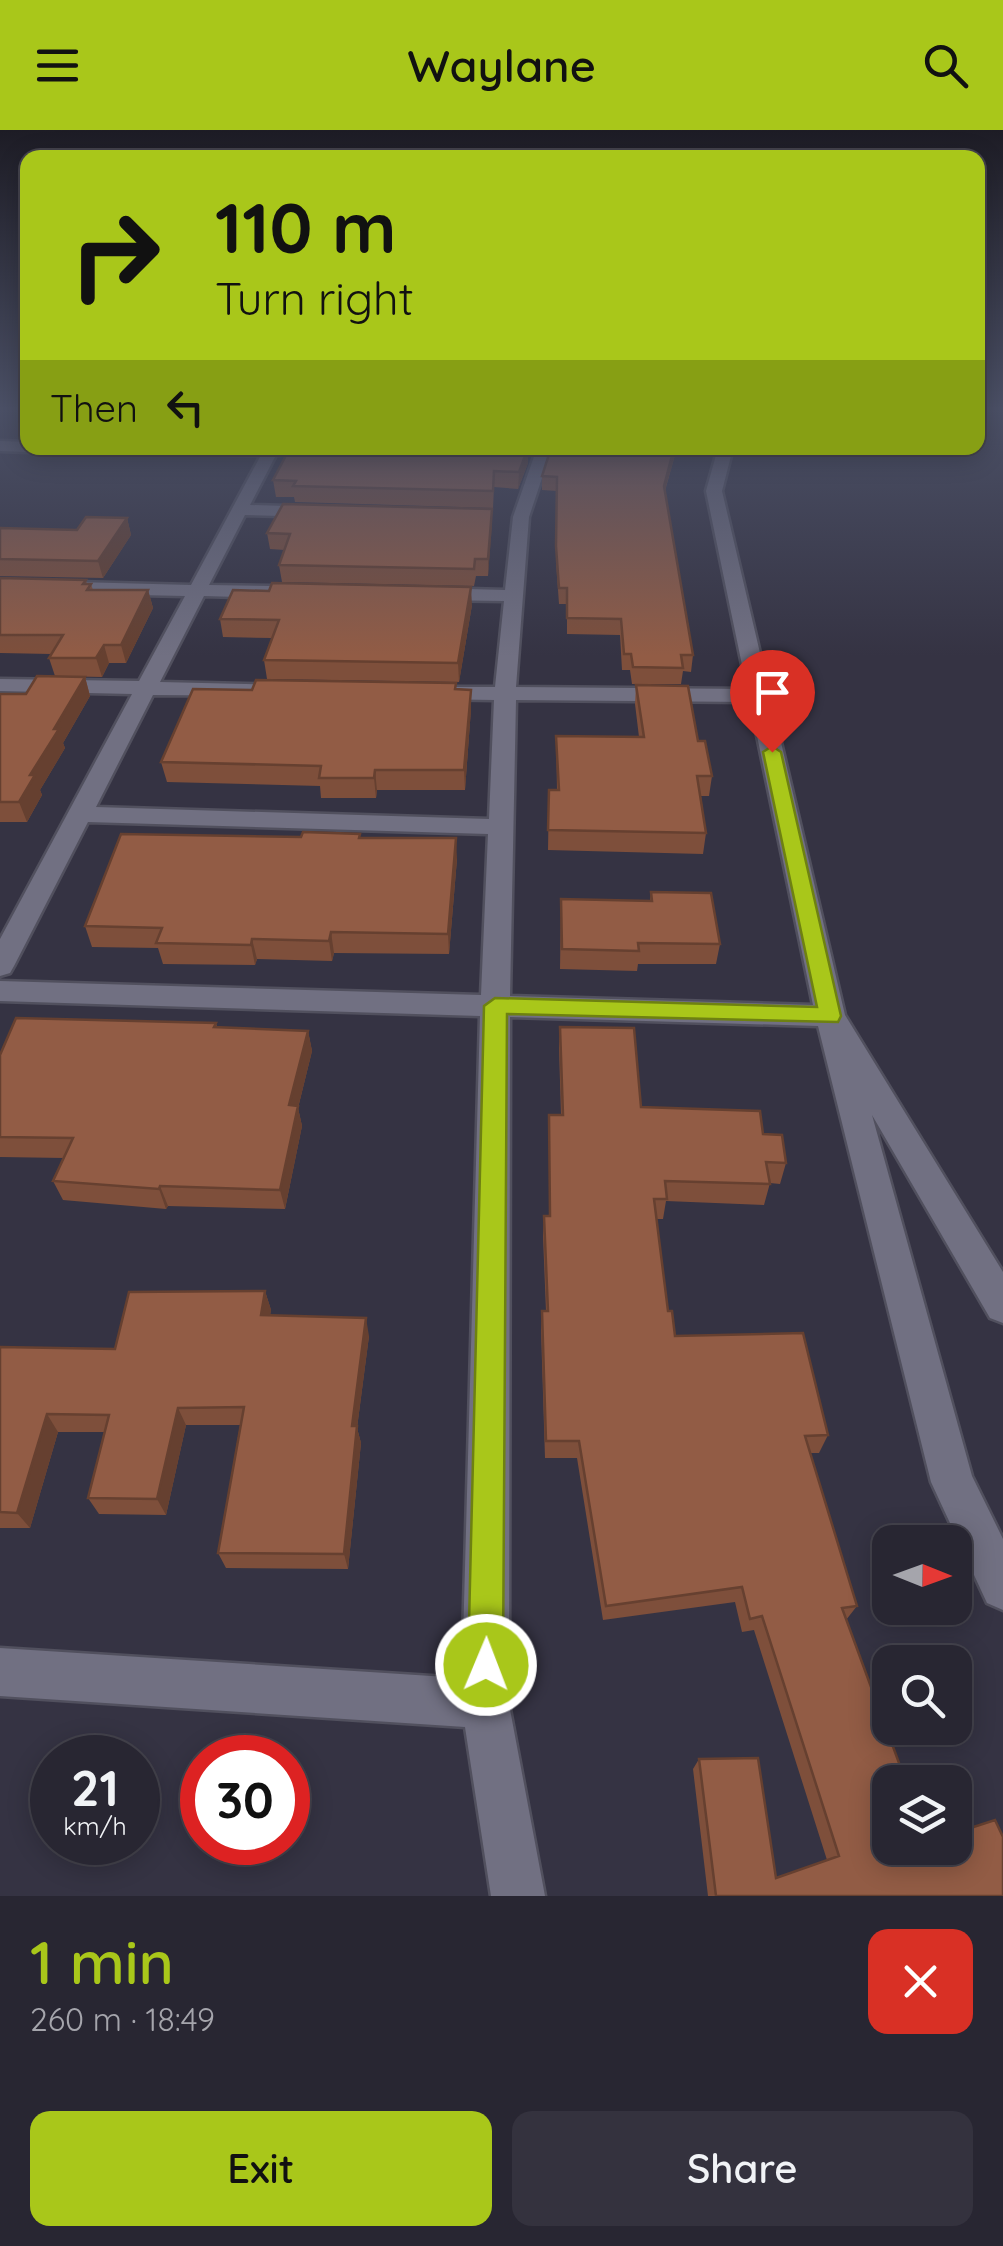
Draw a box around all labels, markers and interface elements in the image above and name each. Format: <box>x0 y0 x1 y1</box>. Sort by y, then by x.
text: Waylane <box>407 37 596 93</box>
icon: menu <box>30 38 85 93</box>
icon: search <box>918 38 973 93</box>
text: 110 m <box>215 183 397 271</box>
icon: right <box>50 190 180 320</box>
text: Turn right <box>215 270 414 326</box>
icon: left <box>158 380 213 435</box>
text: Then <box>50 384 138 432</box>
pin <box>730 650 815 753</box>
icon: arrive <box>745 665 800 720</box>
north arrow <box>872 1525 972 1625</box>
map controls <box>872 1525 972 1865</box>
position arrow <box>434 1613 538 1717</box>
button: search <box>872 1645 972 1745</box>
speed limit sign: 30 <box>180 1735 310 1865</box>
text: 21 <box>71 1756 119 1819</box>
button: layers <box>872 1765 972 1865</box>
text: km/h <box>63 1810 127 1841</box>
text: 1 min <box>30 1924 174 1999</box>
button: close <box>868 1929 973 2034</box>
text: 260 m · 18:49 <box>30 1999 215 2039</box>
button: Exit <box>30 2111 492 2226</box>
button: Share <box>512 2111 973 2226</box>

